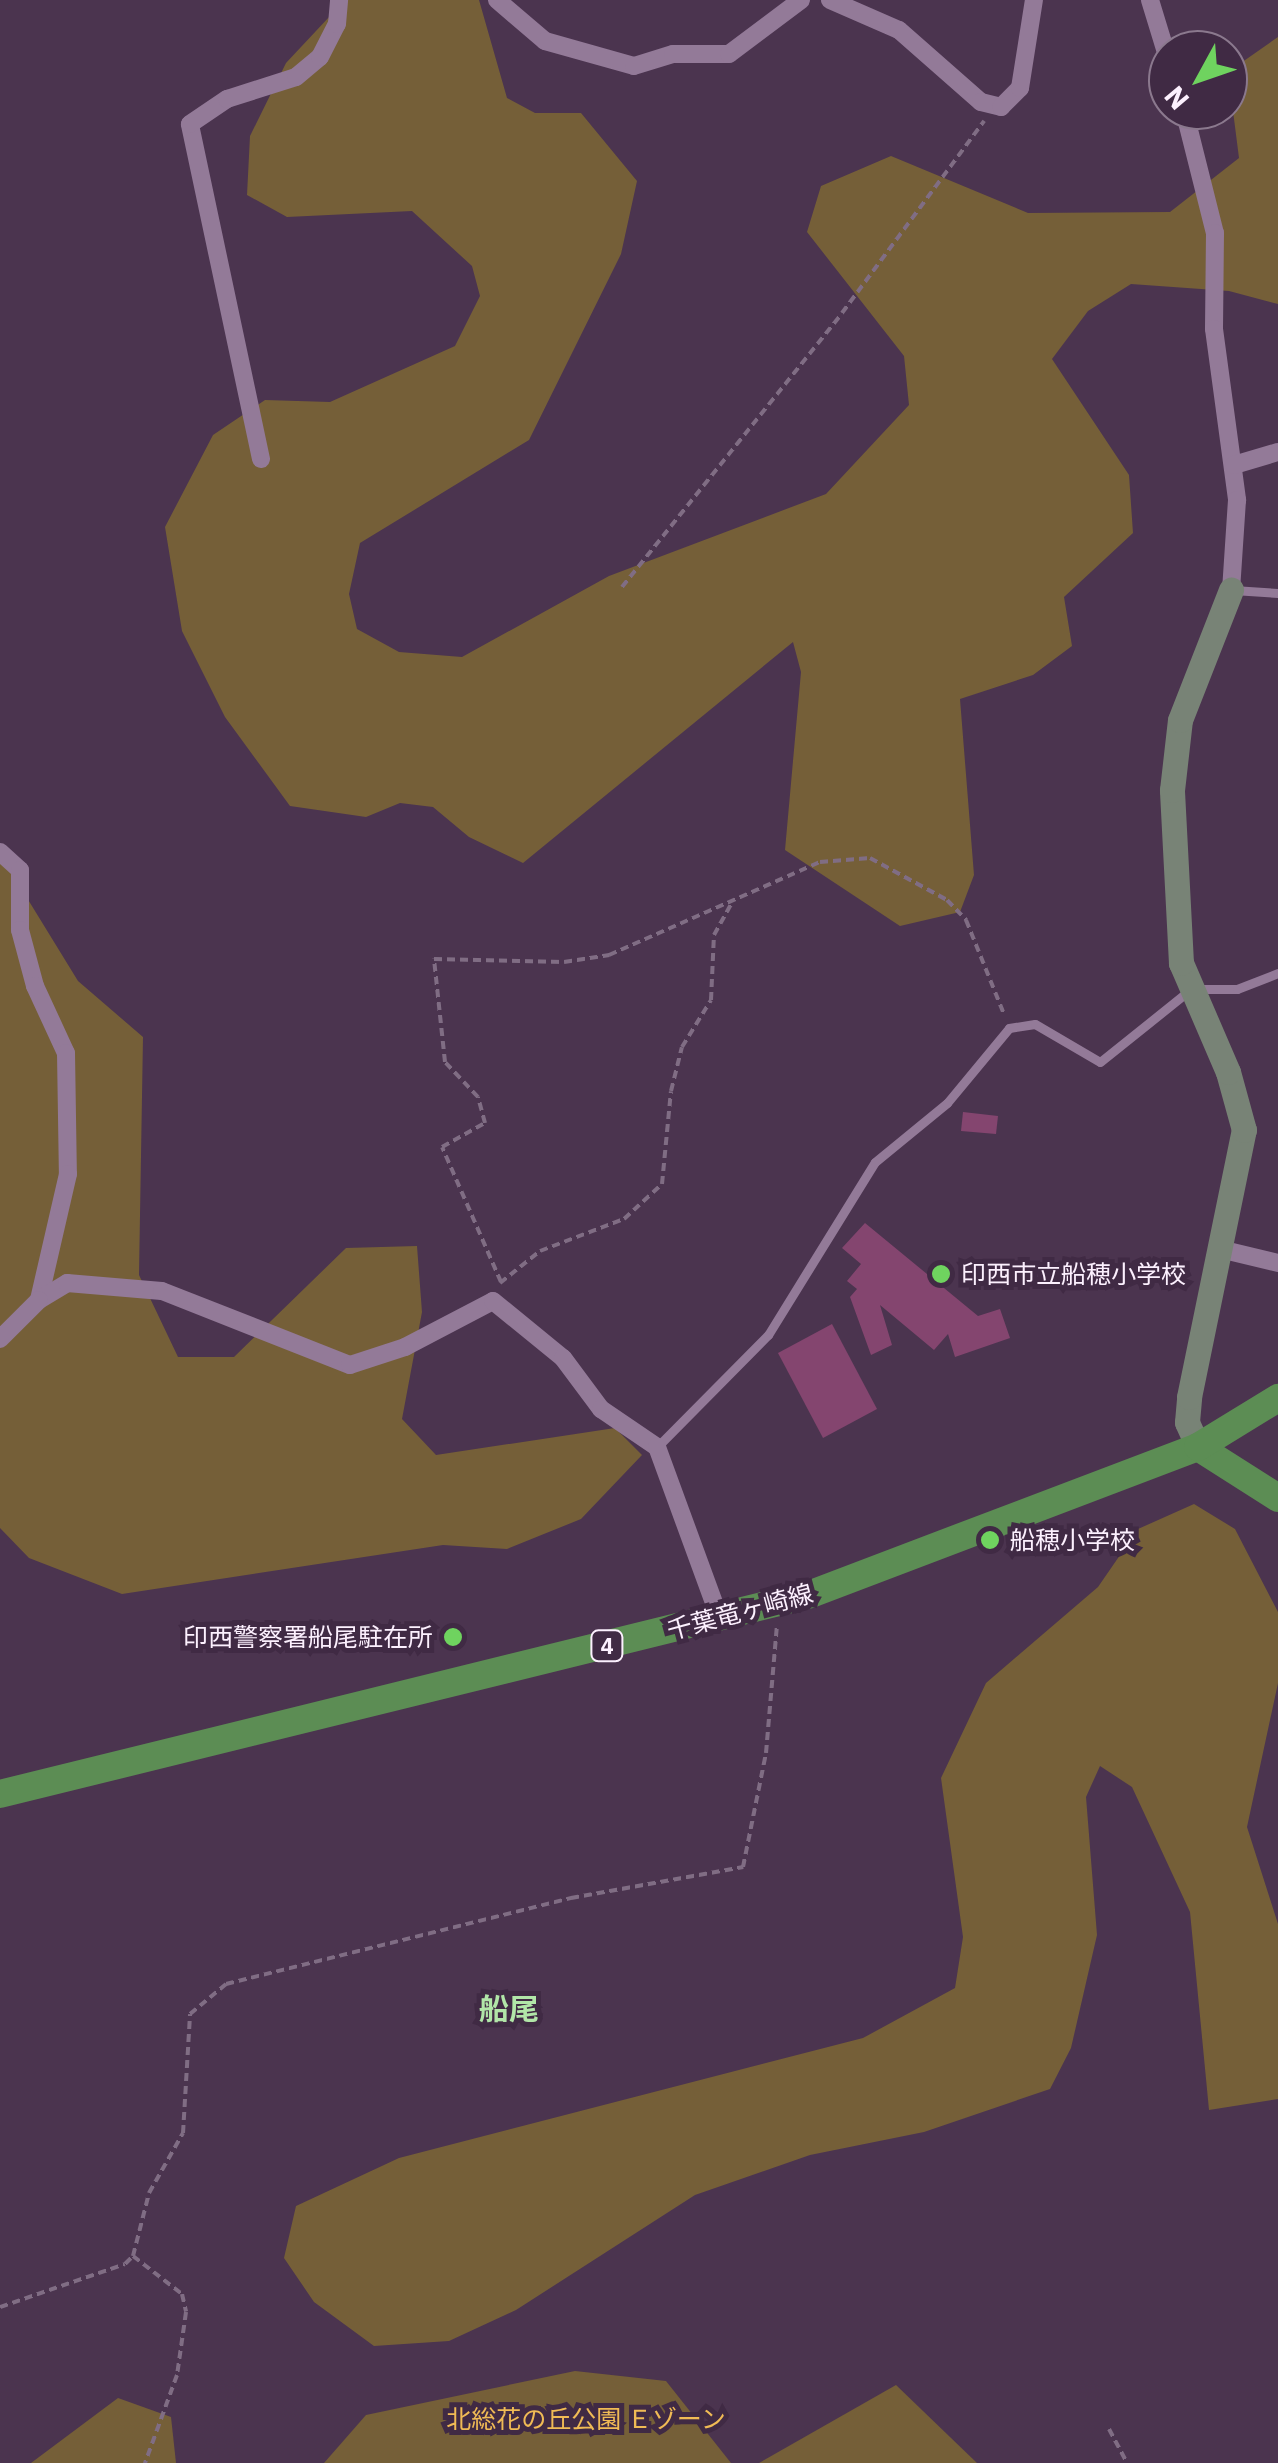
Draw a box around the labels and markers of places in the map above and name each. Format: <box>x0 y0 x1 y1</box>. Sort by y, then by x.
place label: 印西市立船穂小学校 <box>961 1259 1186 1289</box>
marker: 印西市立船穂小学校 <box>930 1263 952 1285</box>
place label: 船穂小学校 <box>1010 1525 1135 1555</box>
marker: 船穂小学校 <box>979 1529 1001 1551</box>
place label: 印西警察署船尾駐在所 <box>183 1622 433 1652</box>
marker: 印西警察署船尾駐在所 <box>442 1626 464 1648</box>

